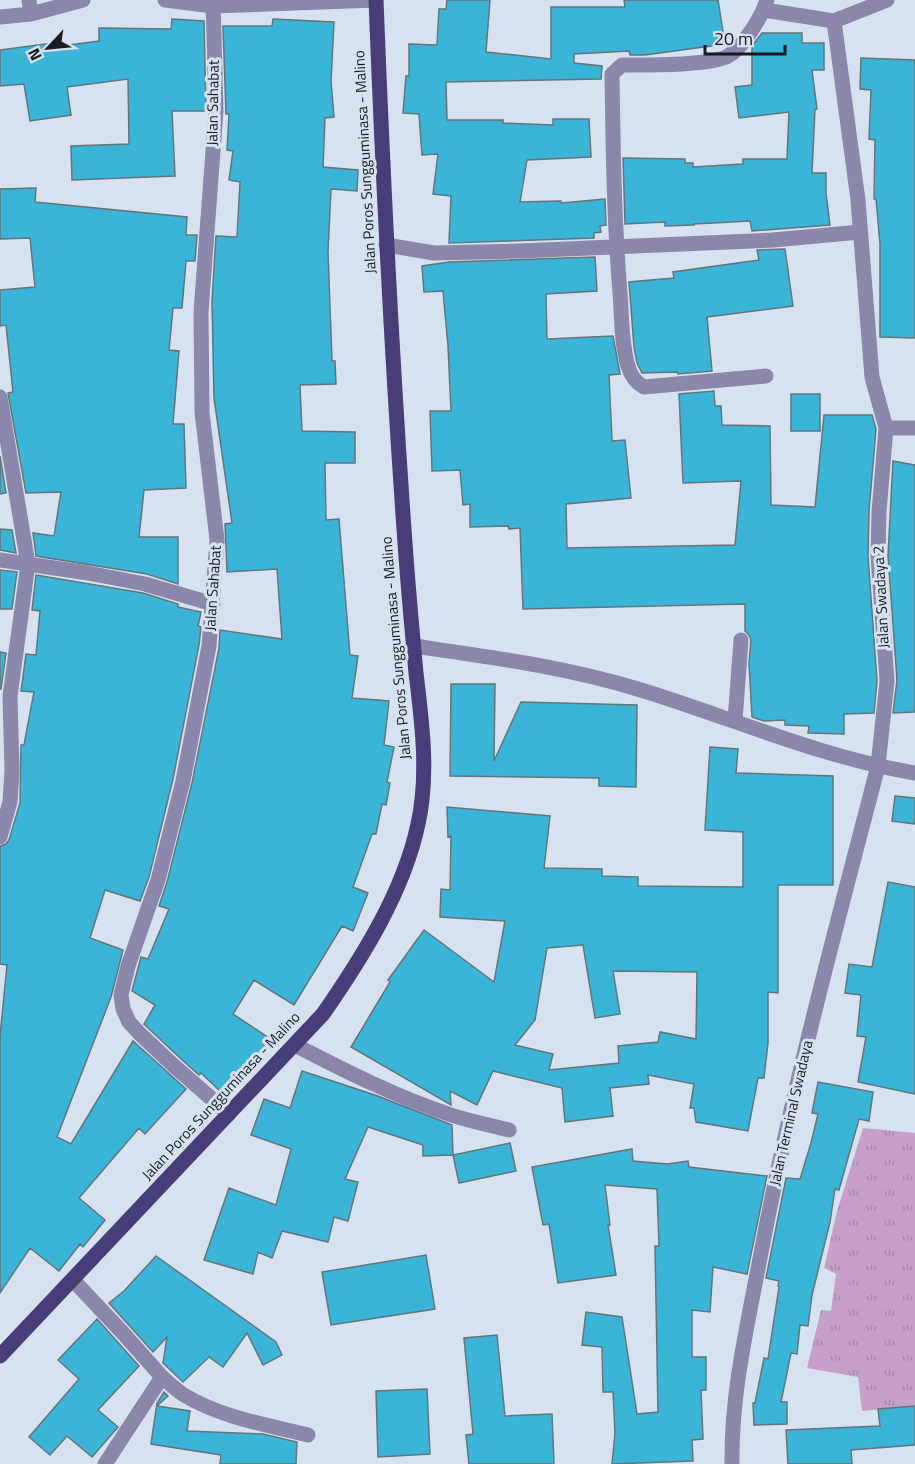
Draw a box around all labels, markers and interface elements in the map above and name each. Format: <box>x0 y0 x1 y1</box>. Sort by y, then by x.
north arrow <box>18 18 78 78</box>
scale bar <box>705 18 784 56</box>
text: 20 m <box>714 25 753 52</box>
text: N <box>21 44 48 65</box>
street label: Jalan Poros Sungguminasa - Malino <box>347 50 382 274</box>
street label: Jalan Sahabat <box>200 59 225 146</box>
street label: Jalan Poros Sungguminasa - Malino <box>374 536 417 760</box>
street label: Jalan Sahabat <box>198 544 227 632</box>
street label: Jalan Swadaya 2 <box>866 545 895 649</box>
street label: Jalan Poros Sungguminasa - Malino <box>136 1006 305 1185</box>
street label: Jalan Terminal Swadaya <box>763 1037 819 1188</box>

